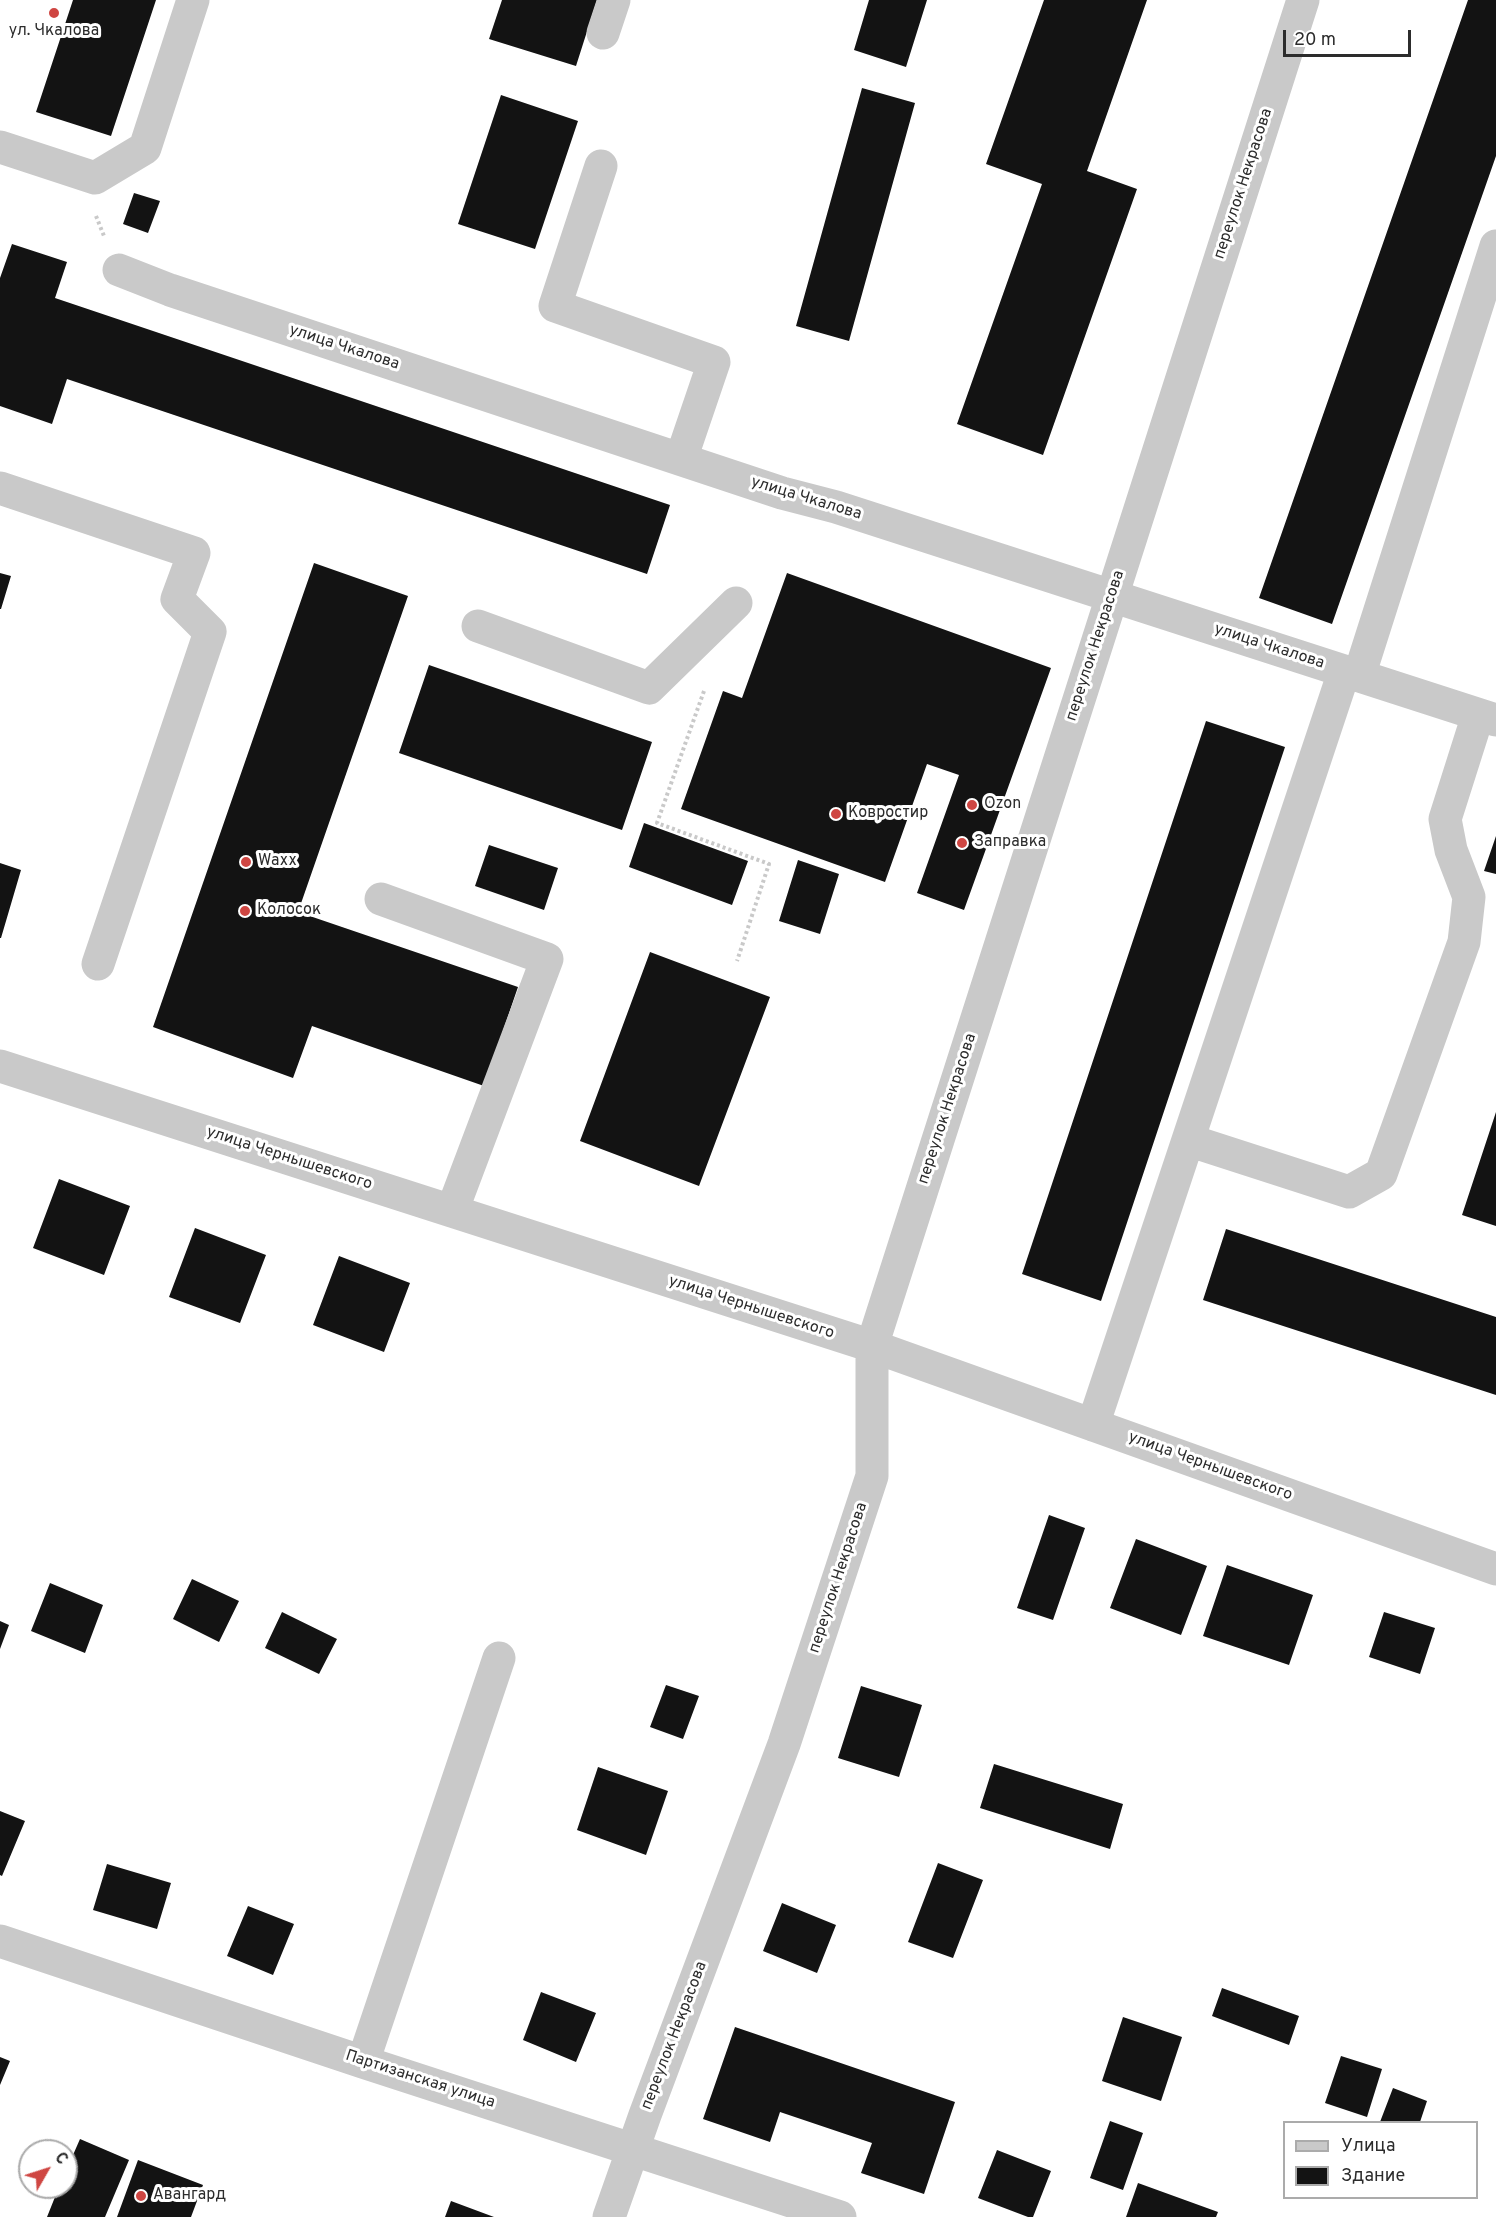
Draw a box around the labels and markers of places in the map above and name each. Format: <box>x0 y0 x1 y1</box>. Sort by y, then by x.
marker: ул. Чкалова <box>47 6 61 20</box>
place label: ул. Чкалова <box>9 22 99 42</box>
place label: Ozon <box>984 795 1021 815</box>
marker: Ozon <box>965 798 979 812</box>
place label: Ковростир <box>848 804 928 824</box>
marker: Ковростир <box>829 807 843 821</box>
place label: Заправка <box>974 833 1046 853</box>
marker: Заправка <box>955 836 969 850</box>
place label: Waxx <box>258 852 297 872</box>
marker: Waxx <box>239 855 253 869</box>
place label: Колосок <box>257 901 321 921</box>
marker: Колосок <box>238 904 252 918</box>
place label: Авангард <box>153 2186 226 2206</box>
marker: Авангард <box>134 2189 148 2203</box>

